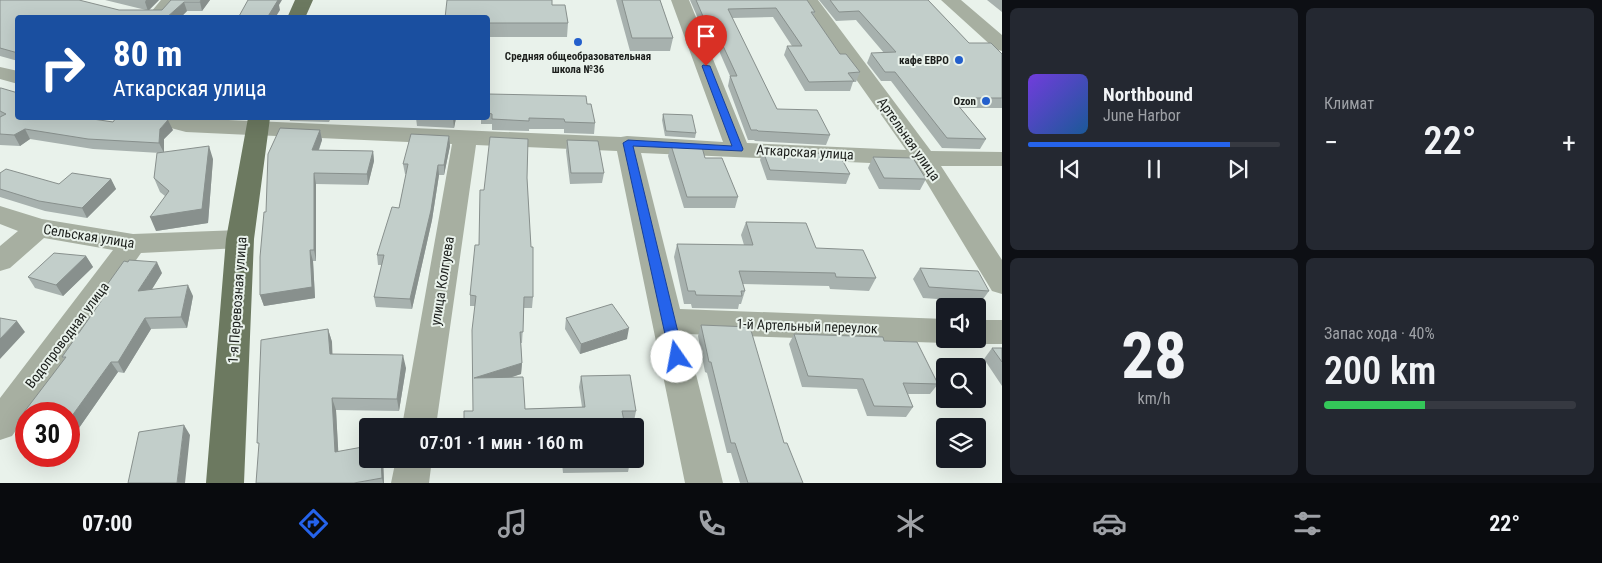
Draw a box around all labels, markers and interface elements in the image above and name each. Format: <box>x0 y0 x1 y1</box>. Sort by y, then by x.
pin <box>685 15 727 66</box>
icon: arrive <box>692 22 720 50</box>
text: 80 m <box>113 34 182 75</box>
icon: right <box>30 35 95 100</box>
marker: Средняя общеобразовательная школа №36 <box>572 36 584 48</box>
place label: Средняя общеобразовательная школа №36 <box>505 50 651 76</box>
place label: кафе ЕВРО <box>899 54 949 67</box>
marker: кафе ЕВРО <box>953 54 965 66</box>
text: Аткарская улица <box>113 76 267 101</box>
text: Northbound <box>1103 83 1193 106</box>
street label: Артельная улица <box>874 94 944 184</box>
text: Климат <box>1324 94 1374 113</box>
place label: Ozon <box>954 95 976 108</box>
marker: Ozon <box>980 95 992 107</box>
text: June Harbor <box>1103 106 1181 125</box>
text: 22° <box>1424 119 1476 163</box>
text: − <box>1324 126 1338 159</box>
text: + <box>1562 126 1576 159</box>
street label: Аткарская улица <box>756 141 854 163</box>
icon: previous <box>1056 155 1084 183</box>
icon: pause <box>1140 155 1168 183</box>
icon: next <box>1224 155 1252 183</box>
street label: Сельская улица <box>42 221 136 251</box>
street label: улица Колгуева <box>427 235 457 327</box>
street label: 1-я Перевозная улица <box>225 236 249 364</box>
street label: Водопроводная улица <box>22 279 112 391</box>
map controls <box>936 298 986 468</box>
button: sound <box>936 298 986 348</box>
street label: 1-й Артельный переулок <box>736 316 878 336</box>
text: 28 <box>1121 318 1187 394</box>
text: Запас хода · 40% <box>1324 324 1435 343</box>
position arrow <box>650 330 702 382</box>
text: 200 km <box>1324 349 1436 393</box>
button: search <box>936 358 986 408</box>
text: km/h <box>1138 389 1170 408</box>
speed limit sign: 30 <box>15 402 80 467</box>
button: layers <box>936 418 986 468</box>
text: 07:01 · 1 мин · 160 m <box>420 431 583 454</box>
icon: directions <box>296 506 331 541</box>
icon: music <box>495 506 530 541</box>
icon: phone <box>694 506 729 541</box>
icon: climate <box>893 506 928 541</box>
icon: car <box>1092 506 1127 541</box>
icon: filters <box>1290 506 1325 541</box>
text: 07:00 <box>82 511 132 536</box>
text: 22° <box>1489 511 1520 536</box>

